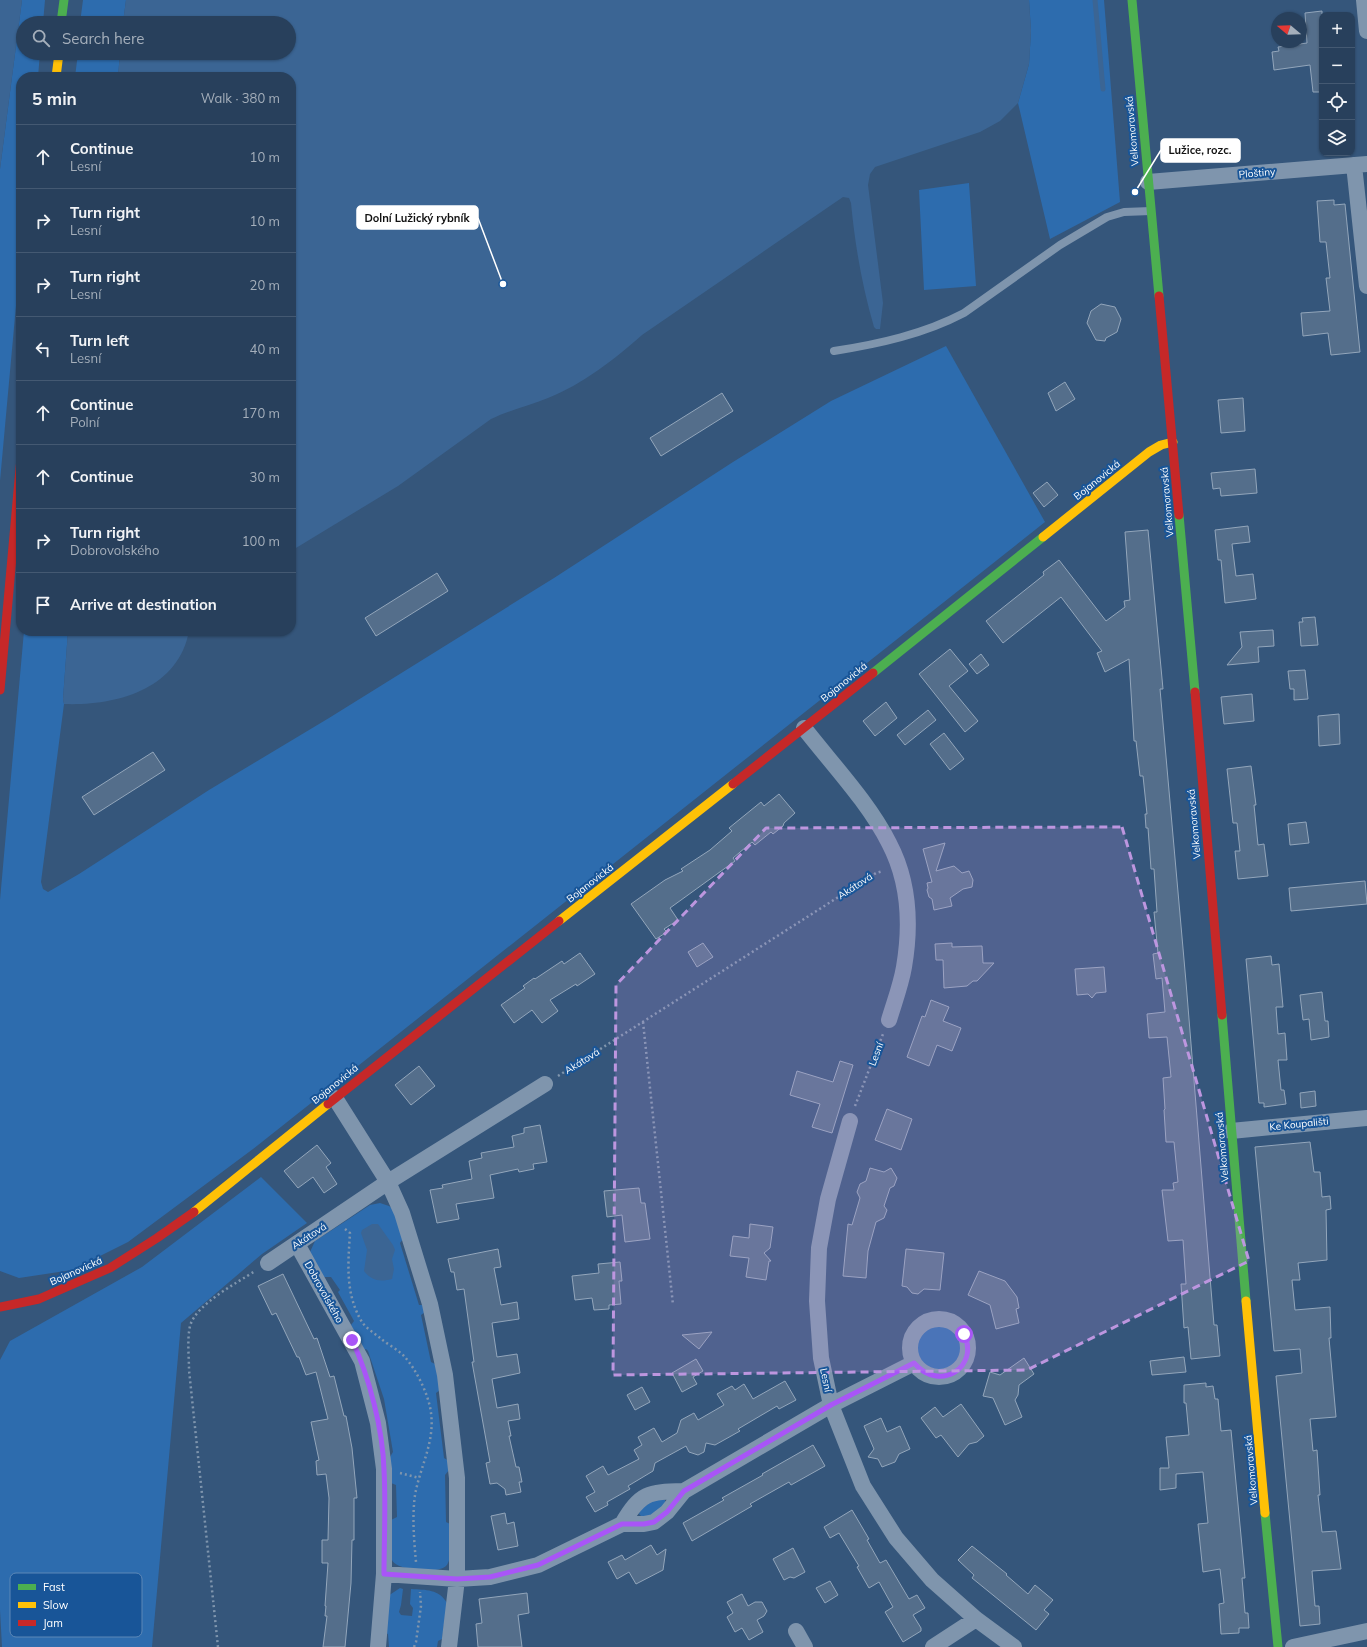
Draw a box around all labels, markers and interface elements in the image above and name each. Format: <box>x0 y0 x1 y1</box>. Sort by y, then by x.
north arrow <box>1271 12 1307 48</box>
map controls <box>1319 12 1355 156</box>
button: + <box>1319 12 1355 48</box>
search box <box>16 16 296 60</box>
icon: search <box>30 27 52 49</box>
text: Search here <box>62 29 144 48</box>
button: − <box>1319 48 1355 84</box>
button: locate <box>1319 84 1355 120</box>
text: 5 min <box>32 88 77 109</box>
text: Walk · 380 m <box>201 90 280 106</box>
street label: Velkomoravská <box>1122 95 1142 167</box>
button: layers <box>1319 120 1355 156</box>
text: Continue <box>70 139 133 158</box>
callout: Lužice, rozc. <box>1161 139 1240 162</box>
text: Lužice, rozc. <box>1168 143 1232 157</box>
icon: ahead <box>32 146 54 168</box>
text: 10 m <box>250 149 280 165</box>
text: Lesní <box>70 158 101 174</box>
street label: Ploštiny <box>1238 165 1276 181</box>
text: Turn right <box>70 203 140 222</box>
callout: Dolní Lužický rybník <box>357 206 478 229</box>
icon: right <box>32 210 54 232</box>
text: Dolní Lužický rybník <box>364 211 471 225</box>
text: 10 m <box>250 213 280 229</box>
text: Lesní <box>70 222 101 238</box>
text: Turn right <box>70 267 140 286</box>
icon: right <box>32 274 54 296</box>
text: 20 m <box>250 277 280 293</box>
text: Lesní <box>70 286 101 302</box>
text: Turn left <box>70 331 129 350</box>
icon: left <box>32 338 54 360</box>
text: 40 m <box>250 341 280 357</box>
text: Lesní <box>70 350 101 366</box>
text: Continue <box>70 395 133 414</box>
icon: ahead <box>32 402 54 424</box>
text: 170 m <box>242 405 280 421</box>
text: Polní <box>70 414 99 430</box>
street label: Bojanovická <box>1071 457 1123 503</box>
icon: ahead <box>32 466 54 488</box>
street label: Velkomoravská <box>1157 466 1177 538</box>
text: Continue <box>70 467 133 486</box>
text: 30 m <box>250 469 280 485</box>
text: Turn right <box>70 523 140 542</box>
icon: right <box>32 530 54 552</box>
text: 100 m <box>242 533 280 549</box>
text: Dobrovolského <box>70 542 159 558</box>
icon: arrive <box>32 594 54 616</box>
text: Arrive at destination <box>70 595 217 614</box>
street label: Bojanovická <box>818 659 870 705</box>
street label: Velkomoravská <box>1184 788 1204 860</box>
street label: Bojanovická <box>564 861 616 905</box>
street label: Akátová <box>835 870 875 902</box>
street label: Lesní <box>866 1040 887 1068</box>
street label: Akátová <box>562 1045 602 1077</box>
street label: Bojanovická <box>309 1061 361 1107</box>
street label: Velkomoravská <box>1212 1111 1232 1183</box>
street label: Ke Koupališti <box>1269 1114 1329 1134</box>
street label: Akátová <box>289 1220 329 1252</box>
street label: Bojanovická <box>48 1254 104 1288</box>
street label: Dobrovolského <box>302 1259 346 1325</box>
route start <box>955 1325 973 1343</box>
route end <box>343 1331 361 1349</box>
street label: Lesní <box>817 1367 835 1394</box>
street label: Velkomoravská <box>1241 1434 1261 1506</box>
legend <box>10 1573 142 1637</box>
text: Fast <box>43 1580 65 1594</box>
text: Slow <box>43 1598 69 1612</box>
text: Jam <box>43 1616 63 1630</box>

